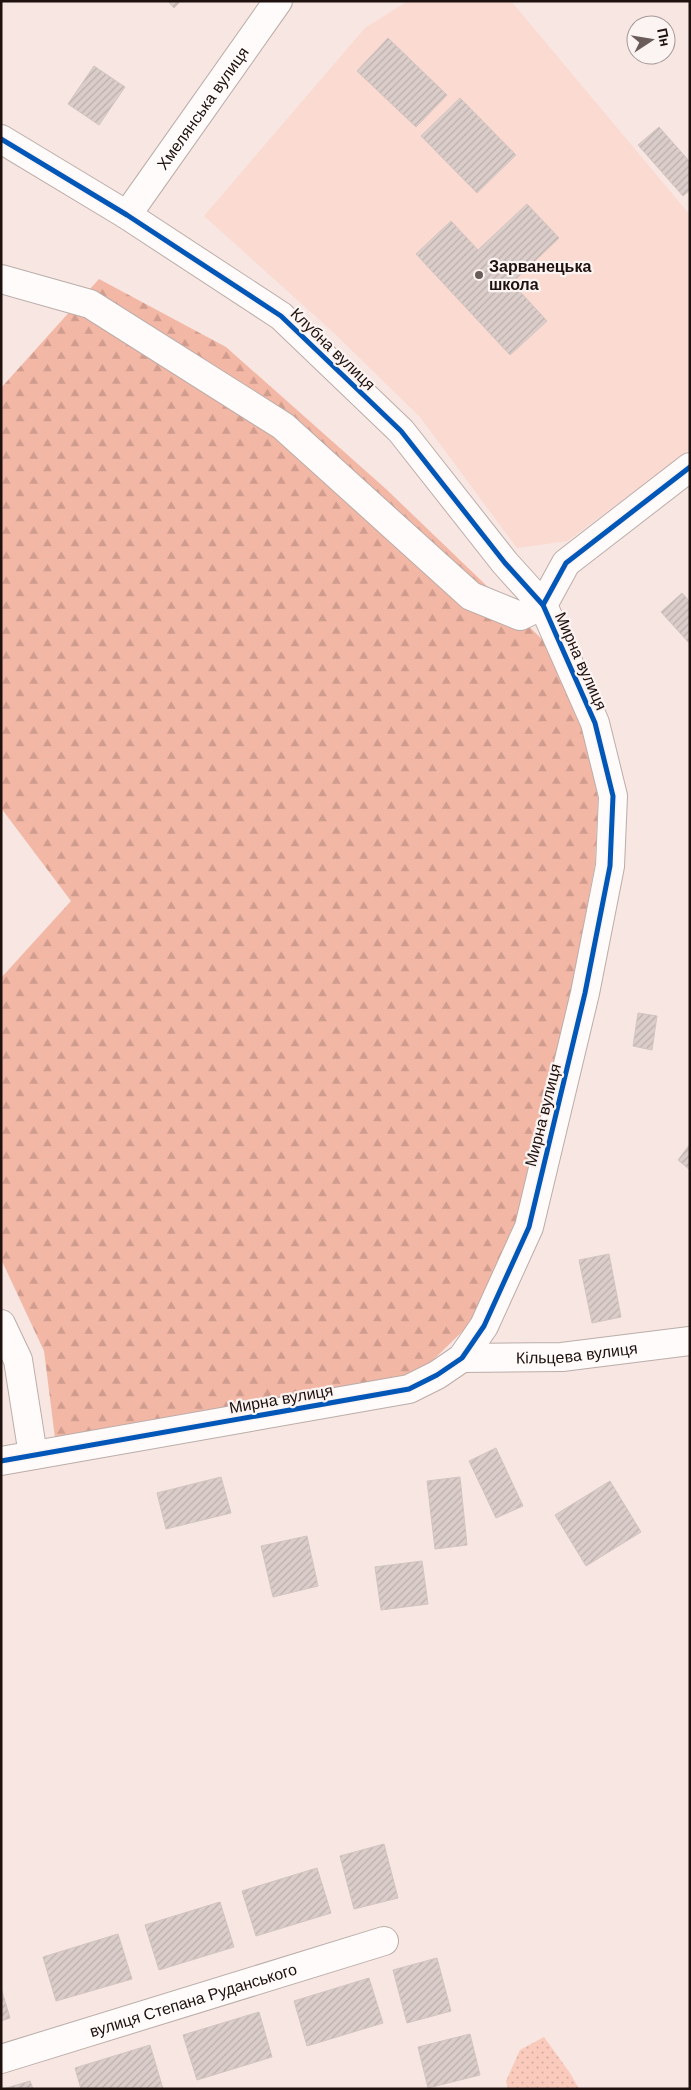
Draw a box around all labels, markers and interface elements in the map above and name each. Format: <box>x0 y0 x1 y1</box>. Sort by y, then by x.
north arrow <box>626 15 676 65</box>
text: Пн <box>654 27 673 48</box>
street label: Хмелянська вулиця <box>154 43 252 172</box>
place label: Зарванецька школа <box>489 258 591 293</box>
marker: Зарванецька школа <box>473 269 485 281</box>
street label: Клубна вулиця <box>288 305 378 393</box>
street label: Мирна вулиця <box>552 609 610 713</box>
street label: Мирна вулиця <box>522 1062 564 1168</box>
street label: Кільцева вулиця <box>516 1339 639 1366</box>
street label: Мирна вулиця <box>228 1381 334 1417</box>
street label: вулиця Степана Руданського <box>87 1960 299 2040</box>

